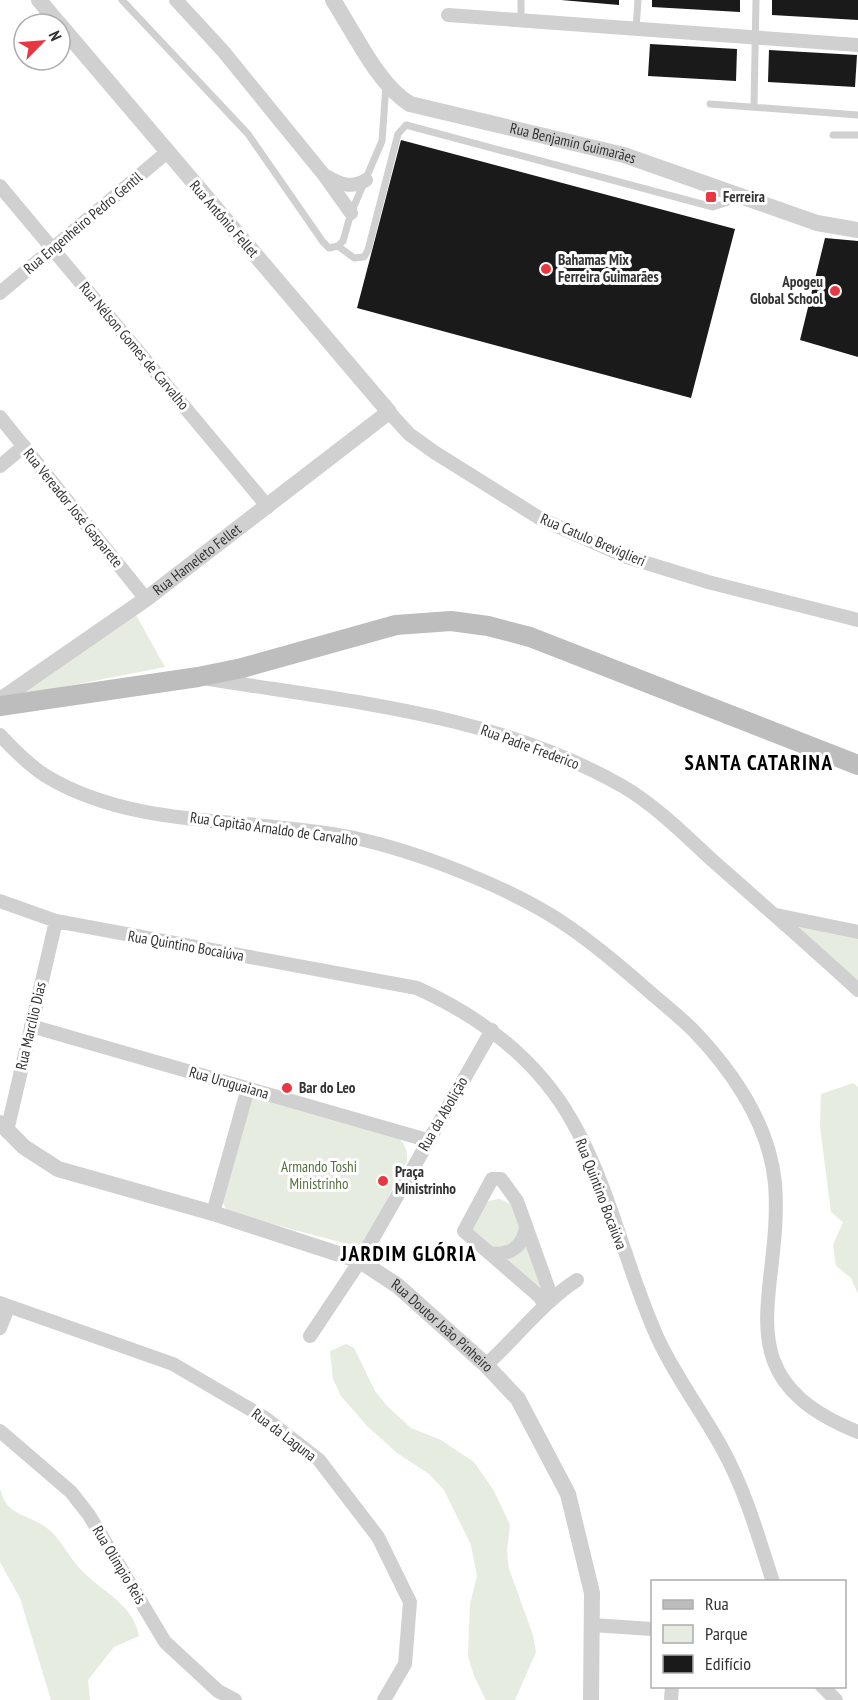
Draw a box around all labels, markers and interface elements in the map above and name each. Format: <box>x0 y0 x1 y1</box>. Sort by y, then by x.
north arrow <box>12 12 72 72</box>
text: N <box>45 28 66 44</box>
street label: Rua Benjamin Guimarães <box>508 118 639 168</box>
street label: Rua Engenheiro Pedro Gentil <box>20 167 146 278</box>
street label: Rua Antônio Fellet <box>186 176 263 261</box>
place label: Ferreira <box>723 187 765 206</box>
marker: Ferreira <box>704 190 718 204</box>
place label: Bahamas Mix Ferreira Guimarães <box>558 250 659 286</box>
marker: Bahamas Mix Ferreira Guimarães <box>539 262 553 276</box>
place label: Apogeu Global School <box>750 272 823 308</box>
street label: Rua Nélson Gomes de Carvalho <box>75 278 193 413</box>
marker: Apogeu Global School <box>828 284 842 298</box>
street label: Rua Vereador José Gasparete <box>20 444 127 571</box>
street label: Rua Catulo Breviglieri <box>538 509 649 570</box>
street label: Rua Hameleto Fellet <box>149 519 245 599</box>
street label: Rua Padre Frederico <box>478 720 582 773</box>
district label: SANTA CATARINA <box>685 749 833 776</box>
street label: Rua Capitão Arnaldo de Carvalho <box>189 807 359 850</box>
street label: Rua Quintino Bocaiúva <box>127 926 246 965</box>
street label: Rua Marcílio Dias <box>11 980 50 1072</box>
street label: Rua Uruguaiana <box>187 1062 271 1103</box>
street label: Rua da Abolição <box>414 1073 472 1154</box>
place label: Bar do Leo <box>299 1078 356 1097</box>
marker: Bar do Leo <box>280 1081 294 1095</box>
street label: Rua Quintino Bocaiúva <box>572 1136 631 1252</box>
park label: Armando Toshi Ministrinho <box>281 1157 357 1193</box>
place label: Praça Ministrinho <box>395 1162 456 1198</box>
marker: Praça Ministrinho <box>376 1174 390 1188</box>
district label: JARDIM GLÓRIA <box>340 1240 477 1267</box>
street label: Rua Doutor João Pinheiro <box>388 1274 498 1376</box>
street label: Rua da Laguna <box>248 1404 320 1465</box>
street label: Rua Olímpio Reis <box>89 1522 150 1607</box>
legend <box>651 1580 846 1688</box>
text: Rua <box>705 1592 729 1615</box>
text: Parque <box>705 1622 748 1645</box>
text: Edifício <box>705 1652 751 1675</box>

